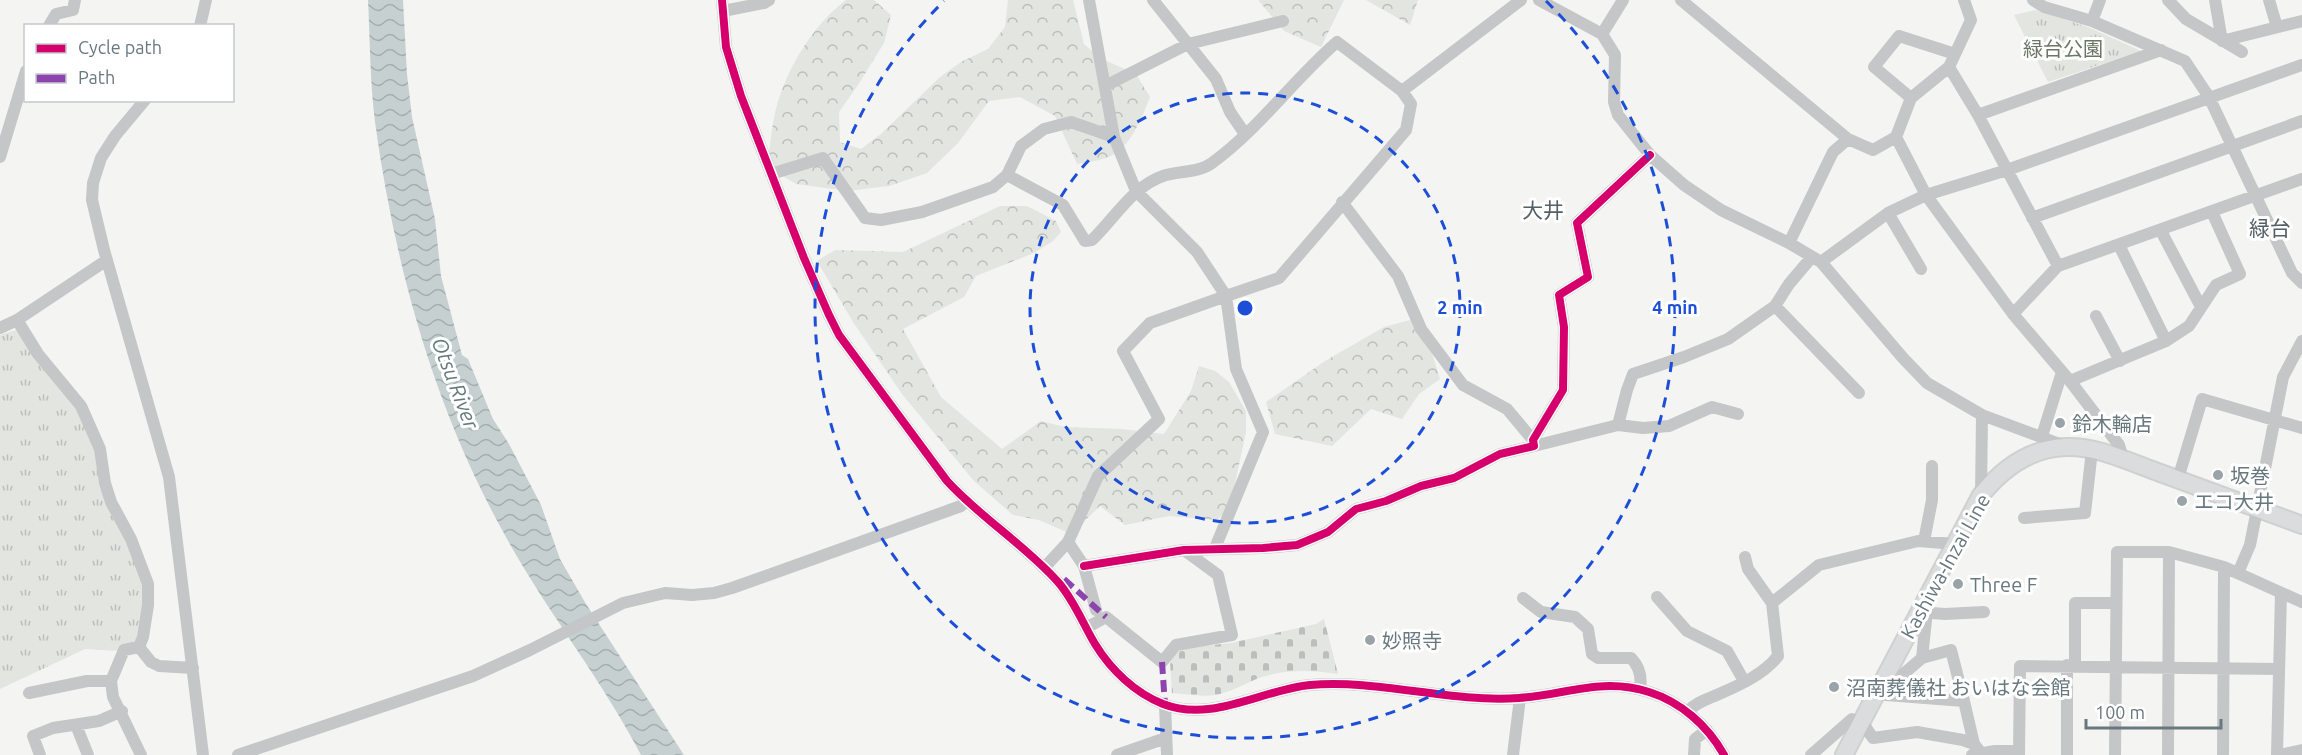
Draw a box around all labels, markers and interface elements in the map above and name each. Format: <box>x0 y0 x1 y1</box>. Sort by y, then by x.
legend <box>24 24 234 102</box>
text: Cycle path <box>78 37 162 57</box>
park label: 緑台公園 <box>2023 37 2103 60</box>
text: Path <box>78 67 115 87</box>
district label: 大井 <box>1522 198 1564 222</box>
district label: 緑台 <box>2249 216 2291 240</box>
text: 2 min <box>1437 297 1483 317</box>
text: 4 min <box>1652 297 1698 317</box>
centre of rings <box>1235 298 1255 318</box>
water label: Otsu River <box>428 334 485 433</box>
place label: 鈴木輪店 <box>2072 412 2152 435</box>
marker: 鈴木輪店 <box>2053 416 2067 430</box>
place label: 坂巻 <box>2230 464 2270 487</box>
marker: 坂巻 <box>2211 468 2225 482</box>
street label: Kashiwa-Inzai Line <box>1896 490 1994 642</box>
place label: エコ大井 <box>2194 490 2274 513</box>
marker: エコ大井 <box>2175 494 2189 508</box>
place label: Three F <box>1970 573 2037 596</box>
marker: Three F <box>1951 577 1965 591</box>
place label: 妙照寺 <box>1382 629 1442 652</box>
marker: 妙照寺 <box>1363 633 1377 647</box>
place label: 沼南葬儀社 おいはな会館 <box>1846 676 2071 699</box>
marker: 沼南葬儀社 おいはな会館 <box>1827 680 1841 694</box>
scale bar <box>2086 692 2221 730</box>
text: 100 m <box>2095 702 2145 722</box>

